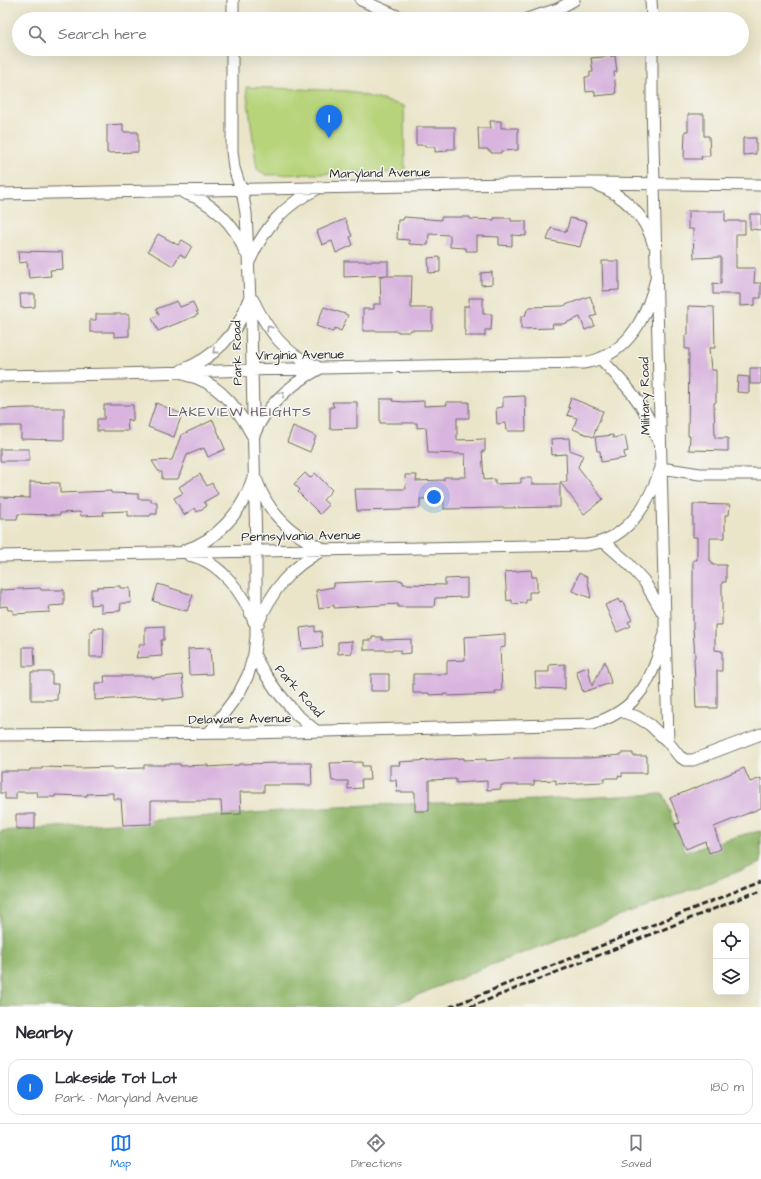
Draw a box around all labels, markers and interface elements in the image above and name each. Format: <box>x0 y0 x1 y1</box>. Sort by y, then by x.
search box <box>12 12 749 56</box>
icon: search <box>26 23 48 45</box>
text: Search here <box>58 24 147 45</box>
pin: 1 <box>316 105 342 138</box>
street label: Maryland Avenue <box>329 163 431 184</box>
street label: Park Road <box>227 320 247 386</box>
one-way arrow <box>266 325 273 332</box>
street label: Virginia Avenue <box>256 345 344 366</box>
one-way arrow <box>213 346 220 353</box>
street label: Military Road <box>635 357 656 435</box>
one-way arrow <box>277 391 285 399</box>
district label: LAKEVIEW HEIGHTS <box>168 402 312 422</box>
your location <box>424 487 444 507</box>
street label: Pennsylvania Avenue <box>241 526 361 547</box>
street label: Park Road <box>271 661 328 721</box>
street label: Delaware Avenue <box>188 709 292 729</box>
map controls <box>713 923 749 995</box>
button: locate <box>713 923 749 959</box>
button: layers <box>713 959 749 995</box>
text: Nearby <box>16 1021 73 1045</box>
text: Lakeside Tot Lot <box>55 1068 177 1089</box>
text: 1 <box>29 1078 31 1096</box>
text: 180 m <box>710 1078 744 1096</box>
text: Park · Maryland Avenue <box>55 1089 198 1107</box>
tab: Map <box>110 1132 132 1171</box>
tab: Directions <box>351 1132 402 1171</box>
tab: Saved <box>621 1132 651 1171</box>

